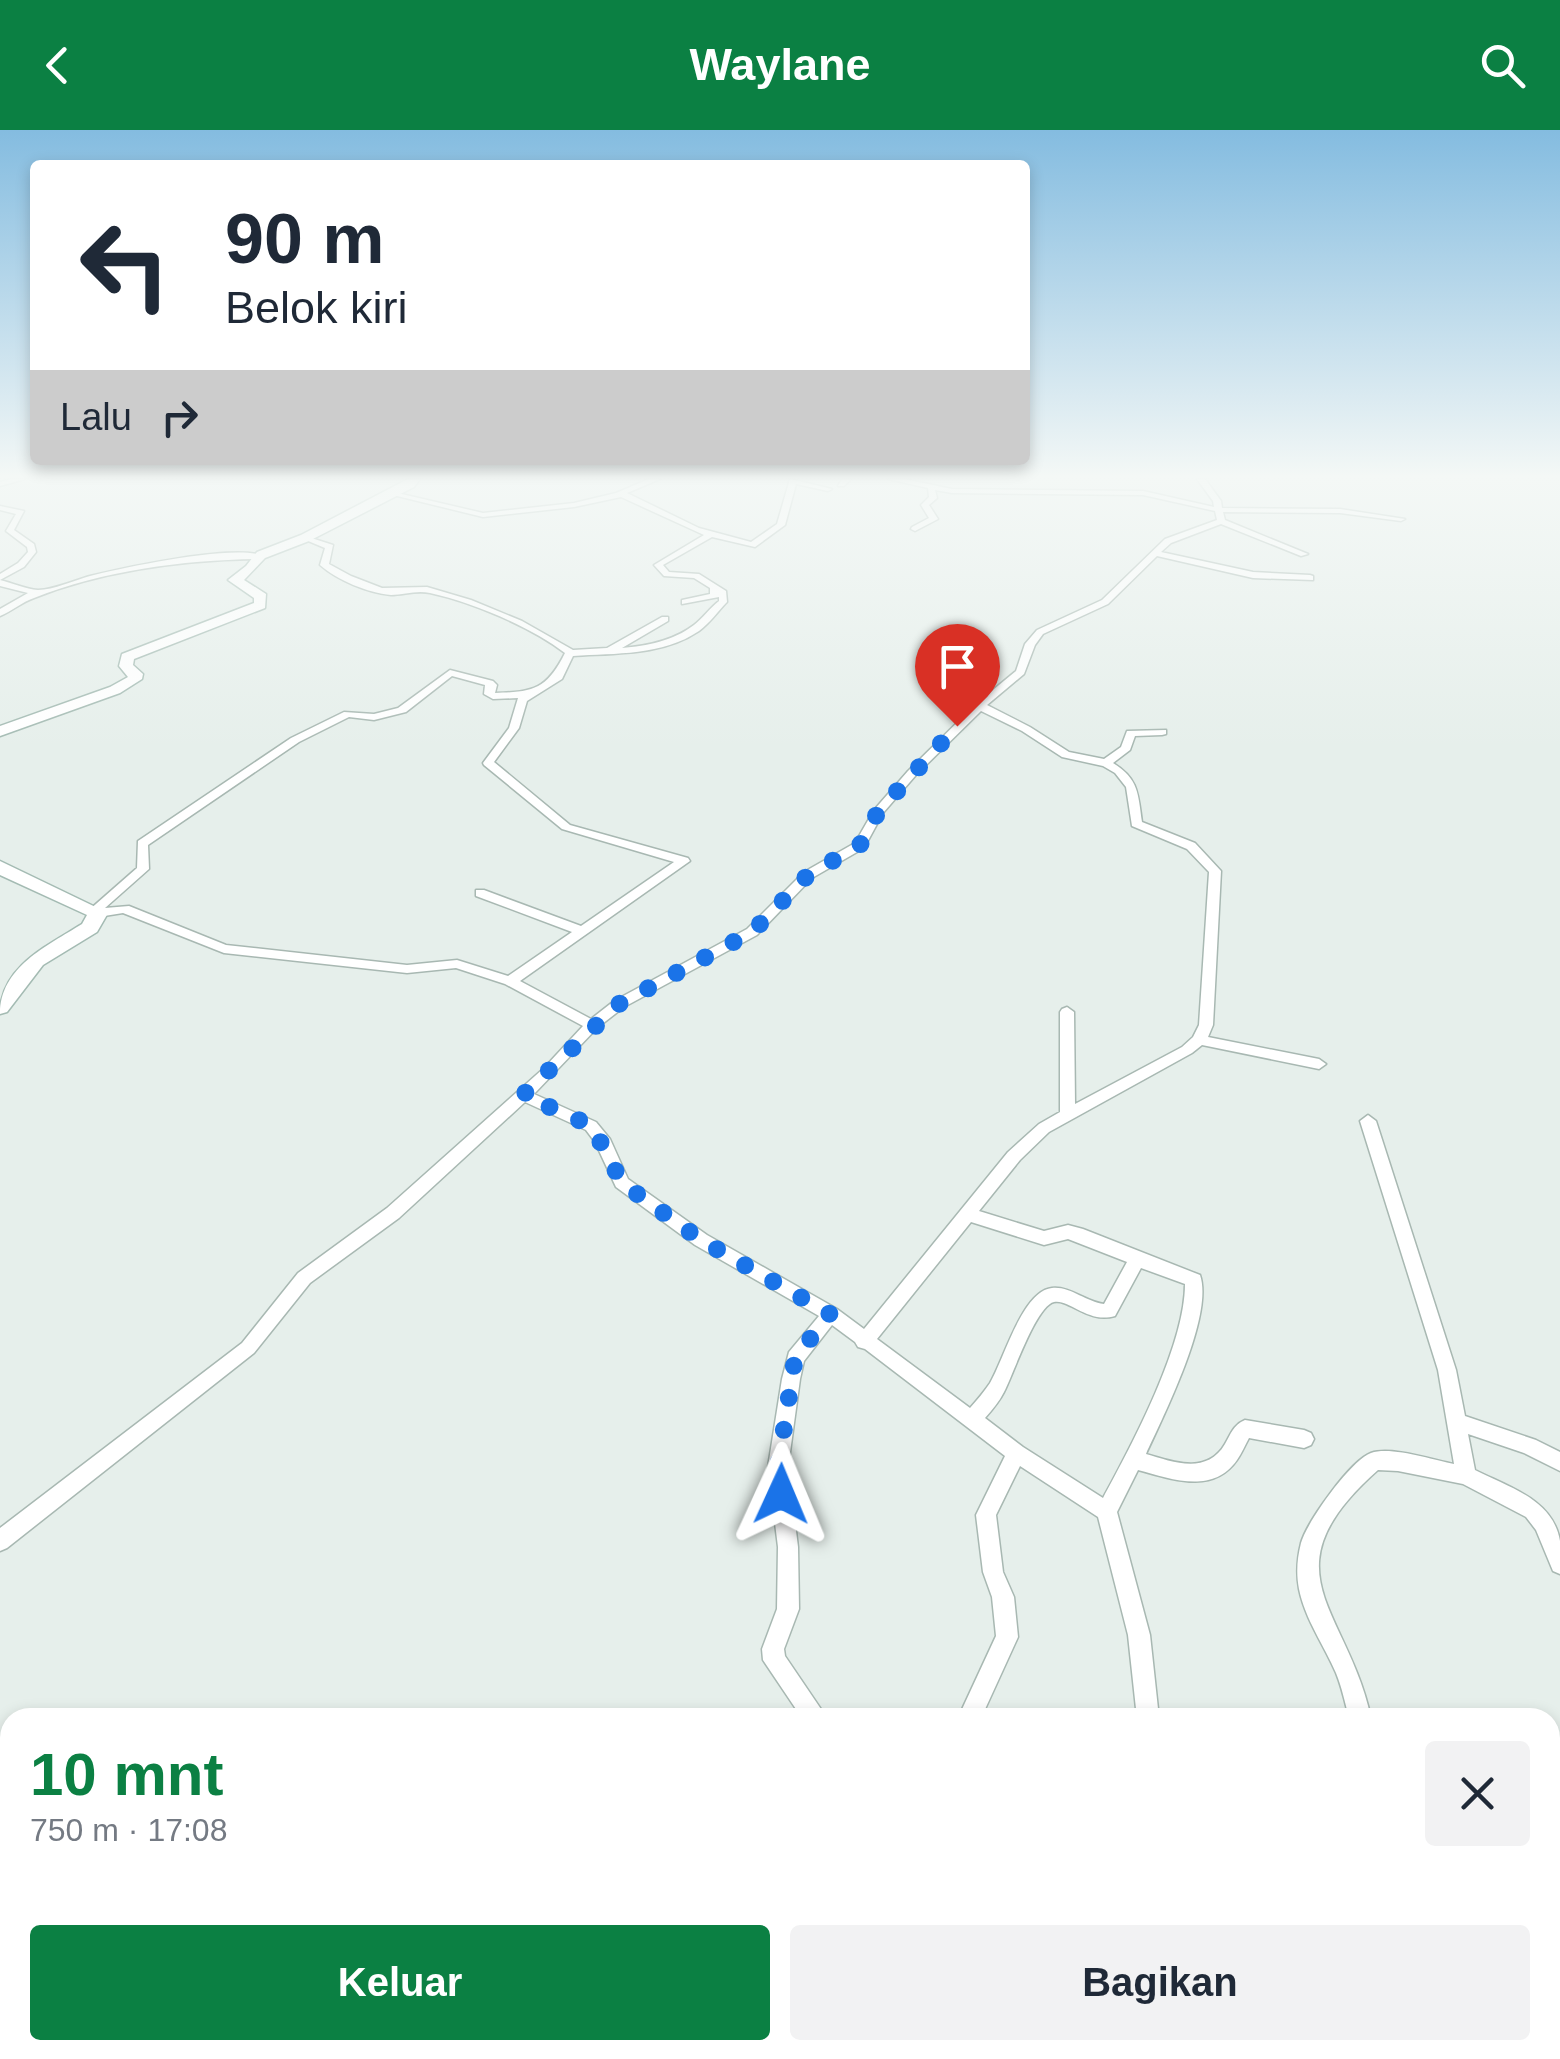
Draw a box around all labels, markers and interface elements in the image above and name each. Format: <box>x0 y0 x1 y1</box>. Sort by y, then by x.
icon: back <box>30 38 85 93</box>
icon: search <box>1475 38 1530 93</box>
text: Waylane <box>690 39 870 90</box>
icon: left <box>60 200 190 330</box>
text: 90 m <box>225 200 385 278</box>
text: Belok kiri <box>225 282 408 333</box>
icon: right <box>152 390 207 445</box>
text: Lalu <box>60 396 132 438</box>
pin <box>915 624 1000 727</box>
icon: arrive <box>930 639 985 694</box>
position arrow <box>729 1442 833 1546</box>
text: 10 mnt <box>30 1741 223 1808</box>
button: close <box>1425 1741 1530 1846</box>
text: 750 m · 17:08 <box>30 1812 227 1848</box>
button: Keluar <box>30 1925 770 2040</box>
button: Bagikan <box>790 1925 1530 2040</box>

